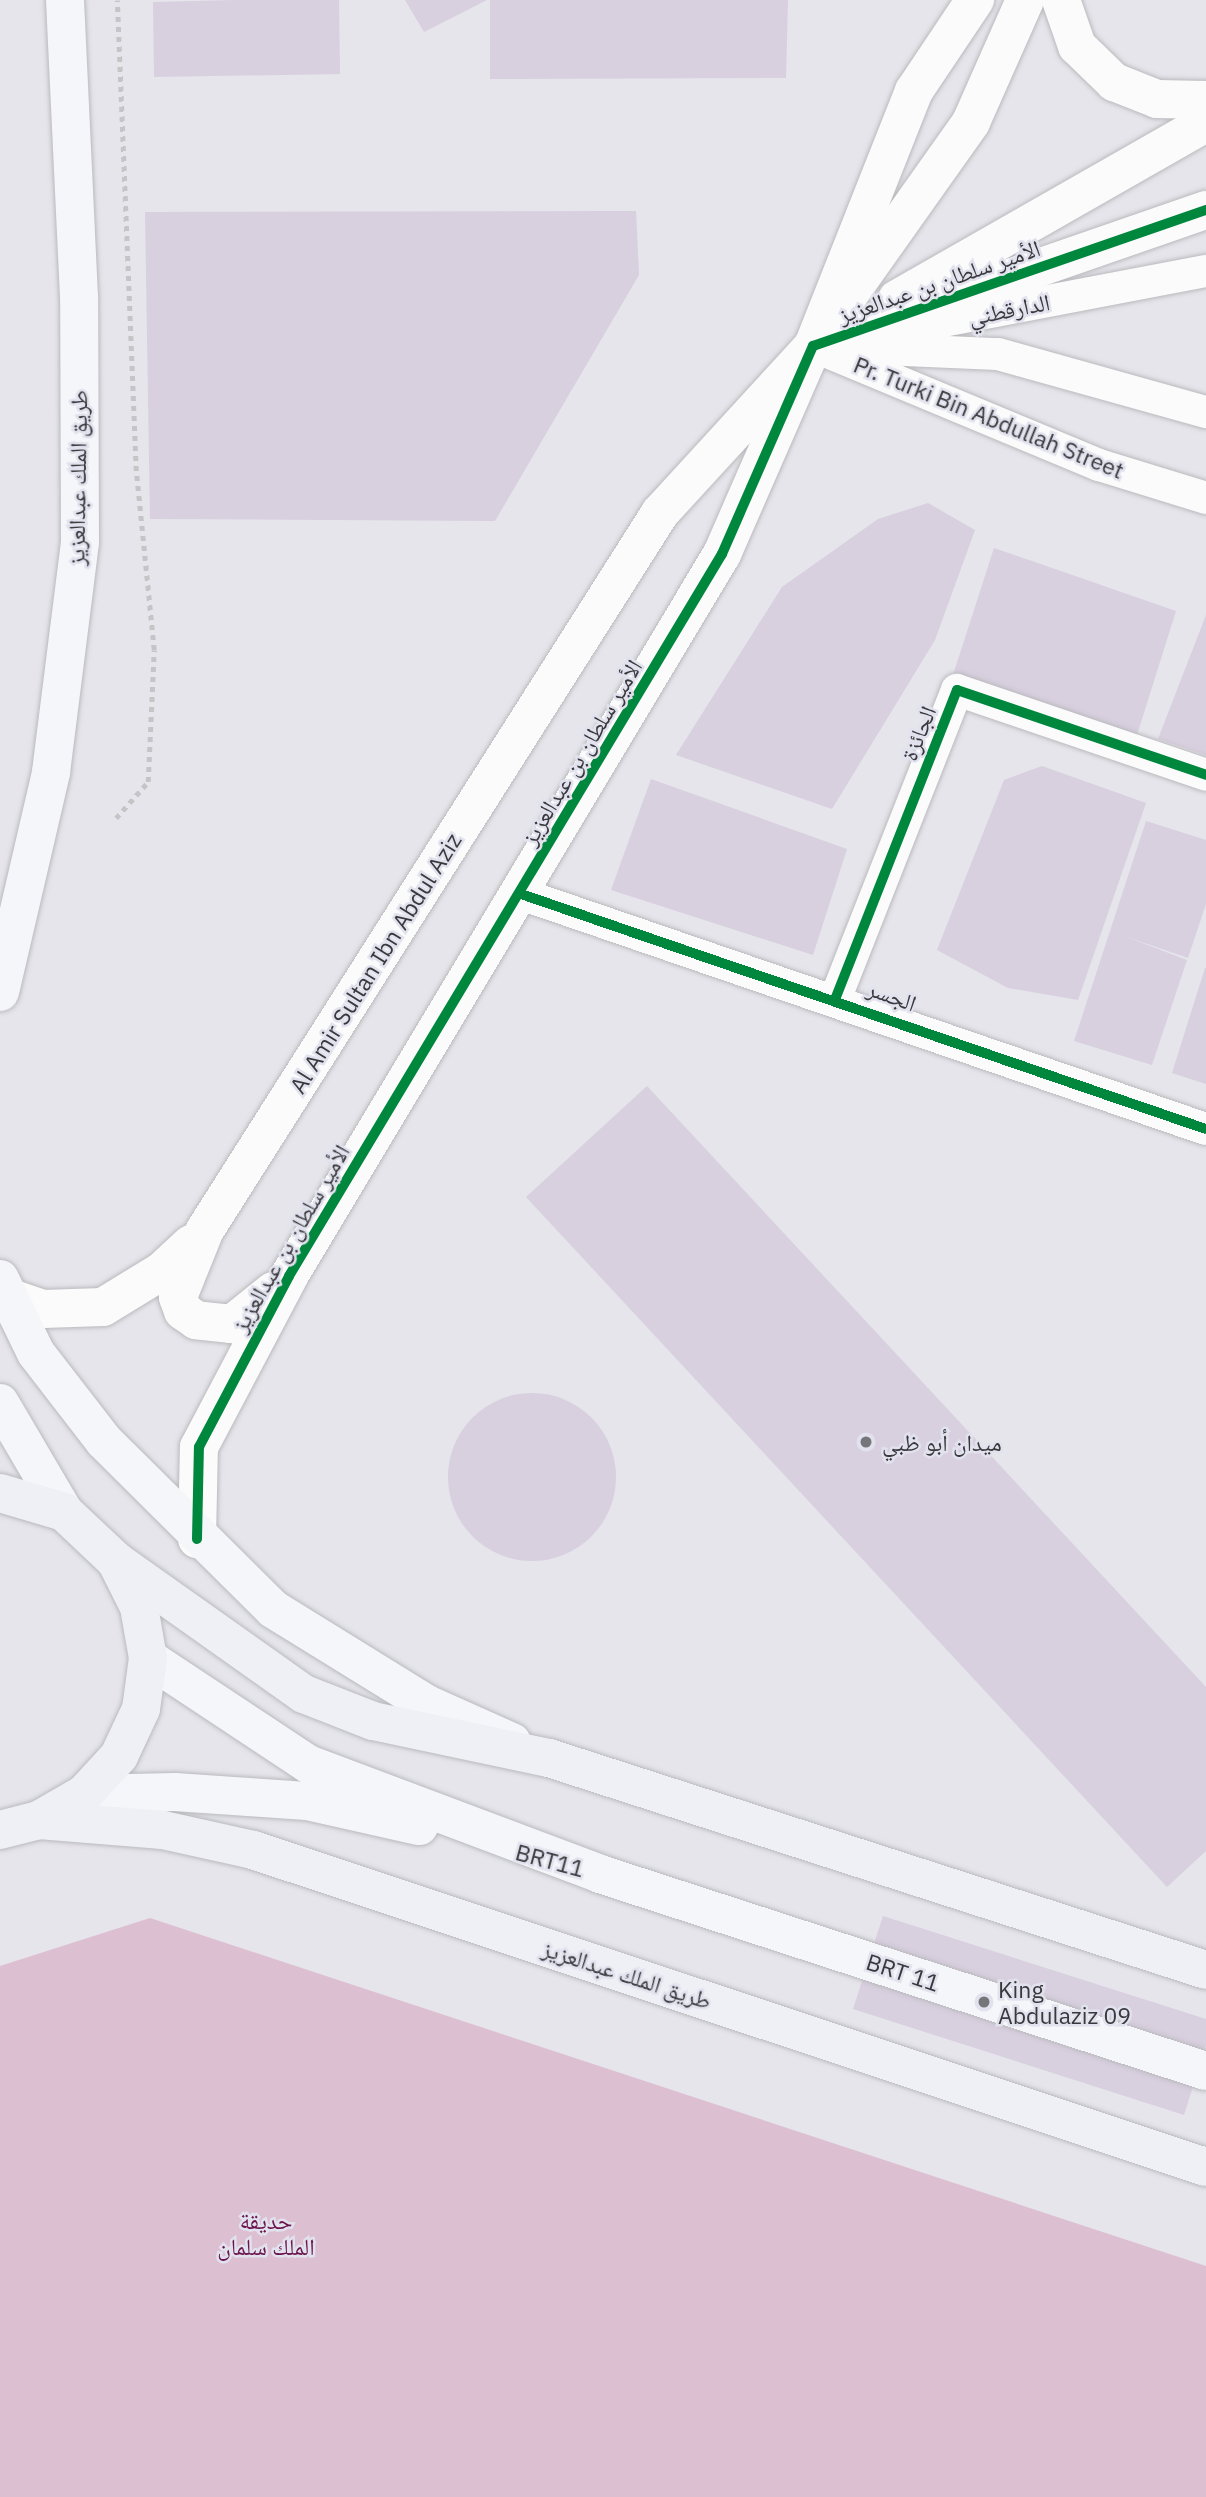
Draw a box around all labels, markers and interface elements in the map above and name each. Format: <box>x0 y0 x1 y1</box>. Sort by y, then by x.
street label: الأمير سلطان بن عبدالعزيز <box>834 234 1044 328</box>
street label: الدارقطني <box>966 288 1052 330</box>
street label: Pr. Turki Bin Abdullah Street <box>850 350 1128 484</box>
street label: طريق الملك عبدالعزيز <box>62 390 92 566</box>
street label: الأمير سلطان بن عبدالعزيز <box>515 654 647 850</box>
street label: الجائزة <box>895 702 941 764</box>
street label: Al Amir Sultan Ibn Abdul Aziz <box>283 828 467 1098</box>
street label: الجسر <box>864 973 920 1017</box>
street label: الأمير سلطان بن عبدالعزيز <box>225 1139 355 1337</box>
place label: ميدان أبو ظبي <box>882 1428 1002 1456</box>
marker: ميدان أبو ظبي <box>856 1432 876 1452</box>
street label: BRT11 <box>513 1838 587 1882</box>
street label: طريق الملك عبدالعزيز <box>539 1934 715 2014</box>
street label: BRT 11 <box>863 1947 943 1997</box>
place label: King Abdulaziz 09 <box>998 1975 1131 2029</box>
marker: King Abdulaziz 09 <box>976 1994 992 2010</box>
park label: حديقة الملك سلمان <box>217 2206 315 2260</box>

